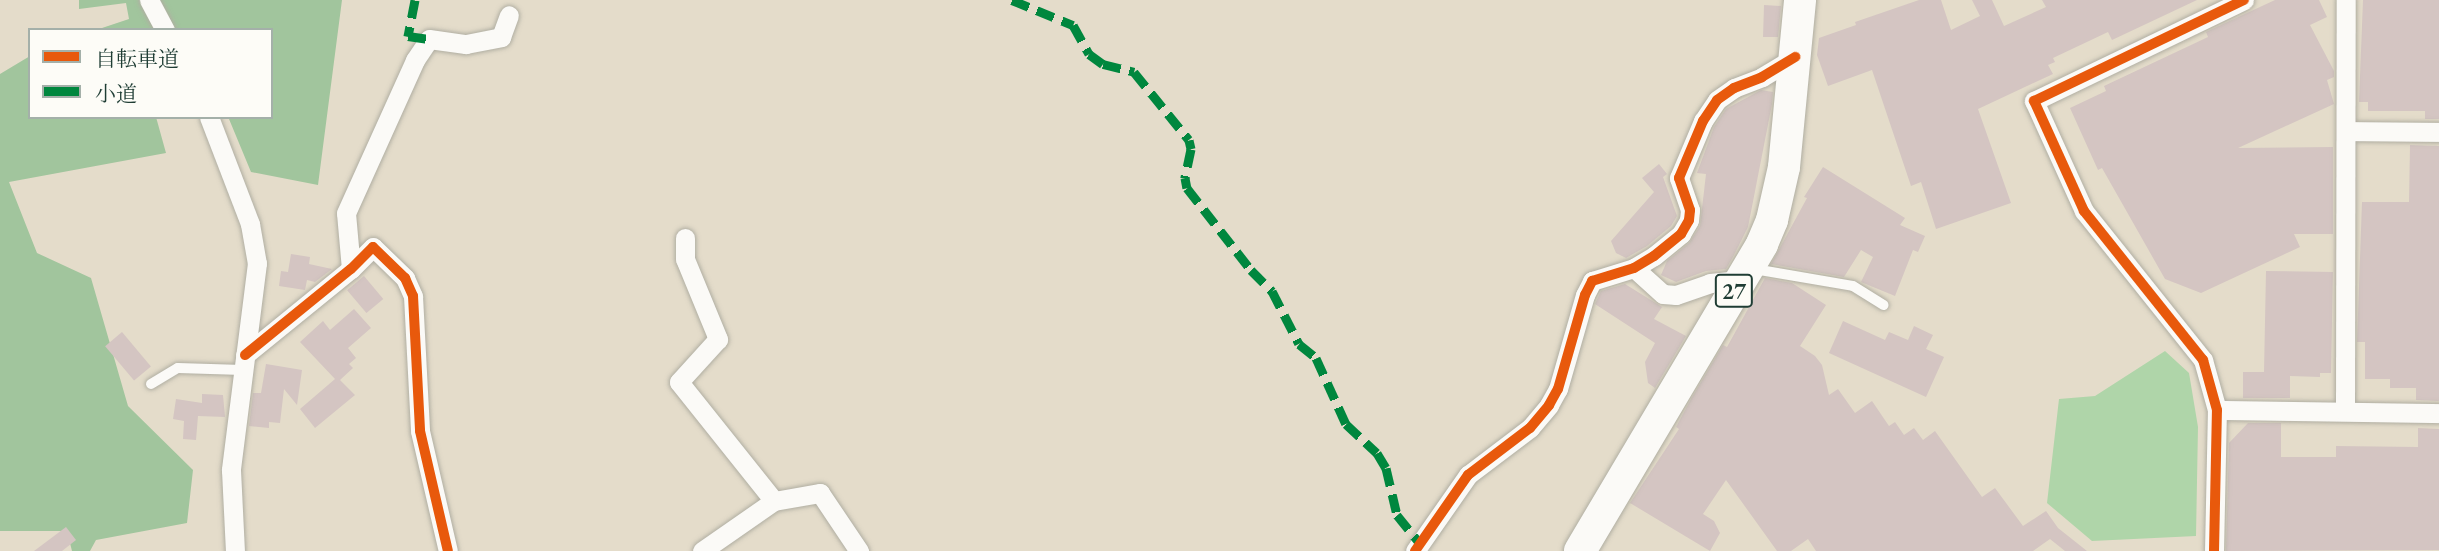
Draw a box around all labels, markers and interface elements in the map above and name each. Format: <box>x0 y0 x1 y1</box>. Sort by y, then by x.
legend <box>28 28 273 119</box>
text: 自転車道 <box>95 45 179 72</box>
text: 小道 <box>95 80 137 107</box>
road number: 27 <box>1715 272 1753 310</box>

